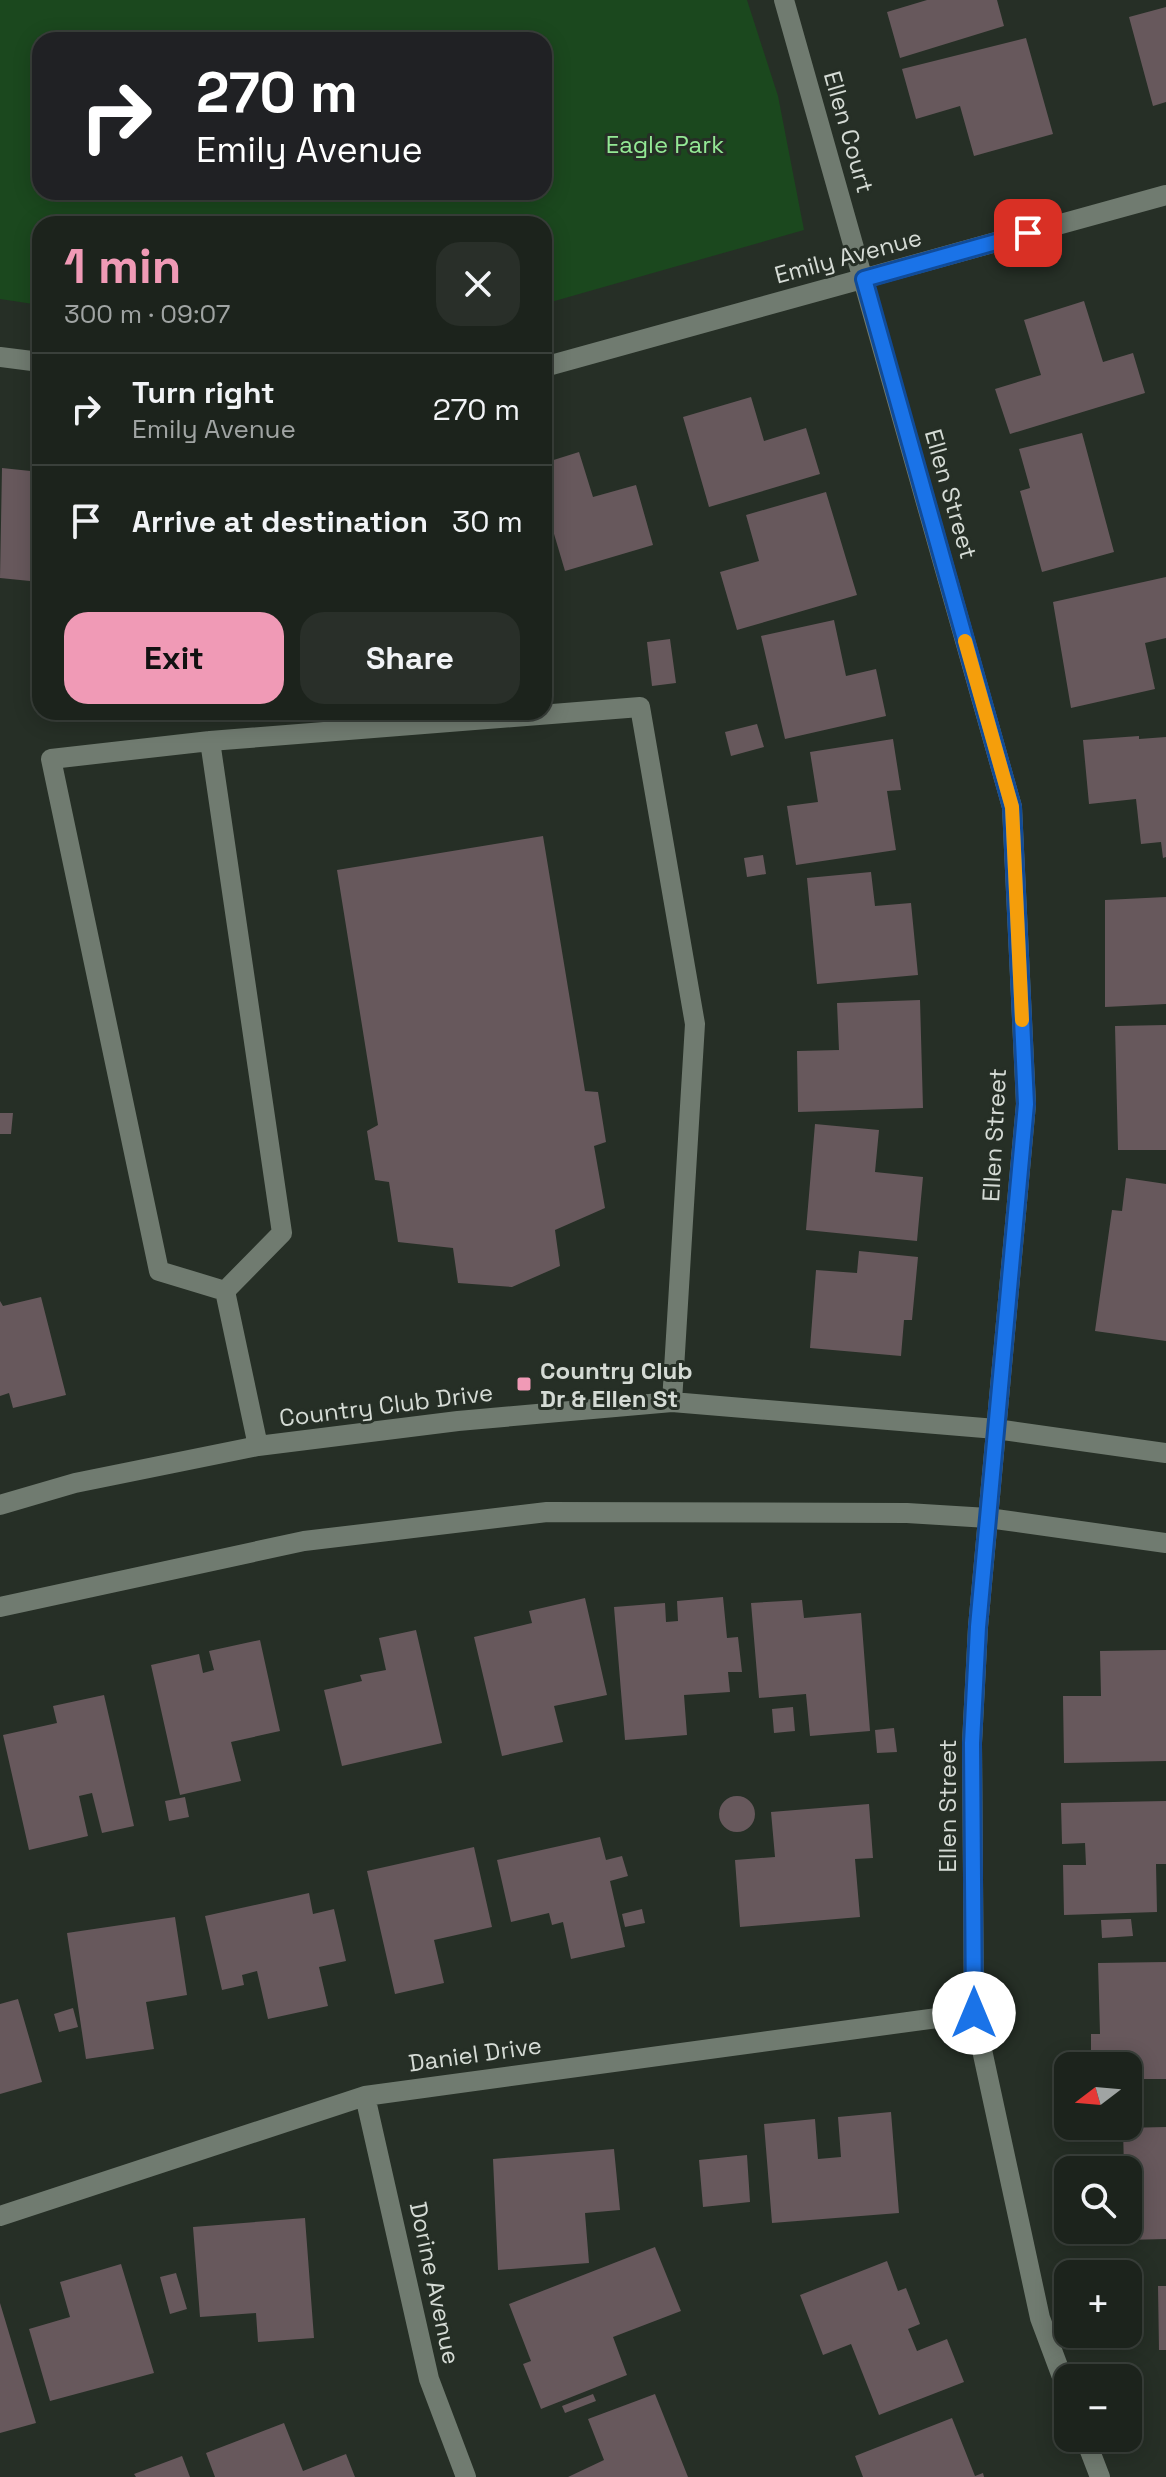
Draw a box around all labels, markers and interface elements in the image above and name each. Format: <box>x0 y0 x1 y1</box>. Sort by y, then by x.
text: 270 m <box>196 57 358 128</box>
icon: right <box>64 64 168 168</box>
street label: Ellen Court <box>817 67 881 197</box>
text: Emily Avenue <box>196 127 423 173</box>
park label: Eagle Park <box>606 129 724 160</box>
pin <box>994 199 1062 267</box>
icon: arrive <box>1006 211 1050 255</box>
street label: Emily Avenue <box>771 221 925 291</box>
text: 1 min <box>64 236 181 297</box>
button: close <box>436 242 520 326</box>
text: 300 m · 09:07 <box>64 297 230 331</box>
text: Turn right <box>132 373 275 412</box>
icon: right <box>64 387 108 431</box>
text: 270 m <box>433 390 520 429</box>
text: Emily Avenue <box>132 412 296 446</box>
street label: Ellen Street <box>918 425 984 563</box>
icon: arrive <box>64 499 108 543</box>
text: Arrive at destination <box>132 502 428 541</box>
text: 30 m <box>452 502 523 541</box>
button: Exit <box>64 612 284 704</box>
button: Share <box>300 612 520 704</box>
street label: Ellen Street <box>975 1067 1013 1203</box>
place label: Country Club Dr & Ellen St <box>540 1355 693 1414</box>
marker: Country Club Dr & Ellen St <box>515 1375 533 1393</box>
street label: Country Club Drive <box>277 1376 495 1434</box>
street label: Ellen Street <box>932 1739 963 1873</box>
position arrow <box>932 1971 1016 2055</box>
street label: Daniel Drive <box>406 2029 544 2079</box>
north arrow <box>1054 2052 1142 2140</box>
map controls <box>1054 2052 1142 2452</box>
button: search <box>1054 2156 1142 2244</box>
street label: Dorine Avenue <box>403 2199 467 2367</box>
button: + <box>1054 2260 1142 2348</box>
button: − <box>1054 2364 1142 2452</box>

